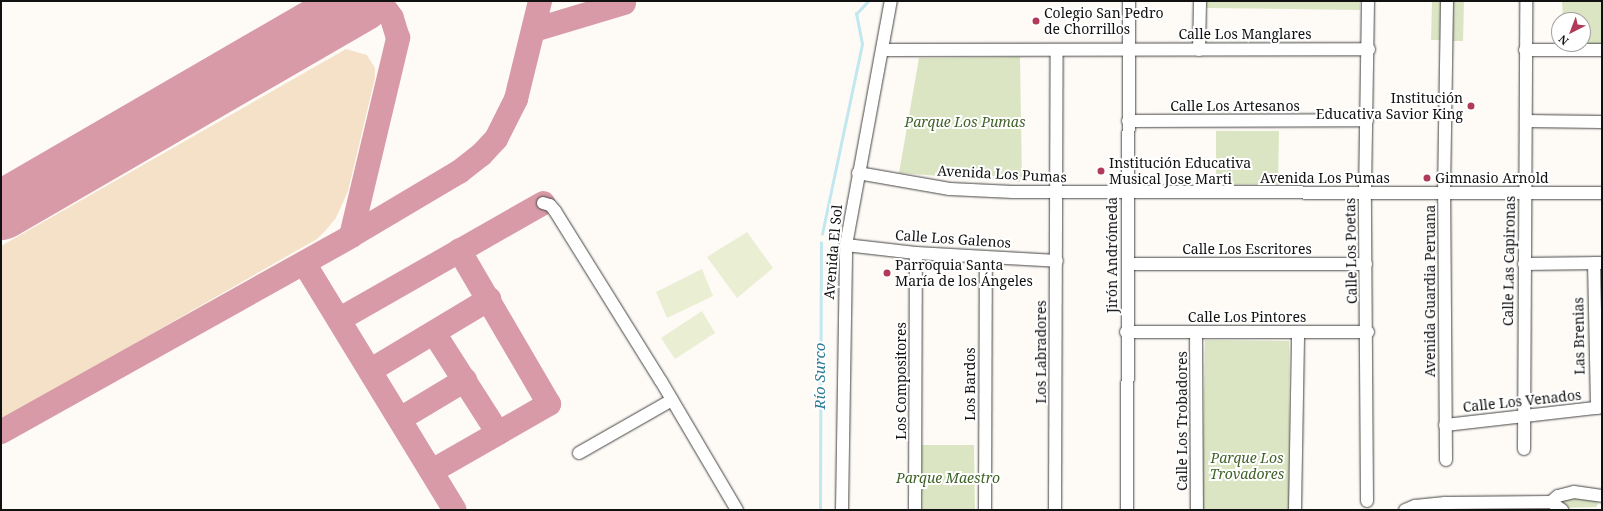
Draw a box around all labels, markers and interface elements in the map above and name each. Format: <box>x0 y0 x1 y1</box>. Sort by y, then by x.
place label: Colegio San Pedro de Chorrillos <box>1044 5 1164 38</box>
north arrow <box>1551 12 1591 52</box>
marker: Colegio San Pedro de Chorrillos <box>1031 16 1041 26</box>
street label: Calle Los Manglares <box>1178 26 1312 42</box>
text: N <box>1555 32 1572 49</box>
place label: Institución Educativa Savior King <box>1316 90 1463 122</box>
street label: Calle Los Artesanos <box>1170 98 1300 114</box>
marker: Institución Educativa Savior King <box>1466 101 1476 111</box>
park label: Parque Los Pumas <box>905 114 1025 130</box>
place label: Institución Educativa Musical Jose Marti <box>1109 155 1251 188</box>
street label: Avenida Los Pumas <box>937 162 1067 186</box>
marker: Institución Educativa Musical Jose Marti <box>1096 166 1106 176</box>
street label: Avenida Los Pumas <box>1260 170 1390 186</box>
place label: Gimnasio Arnold <box>1435 170 1549 186</box>
marker: Gimnasio Arnold <box>1422 173 1432 183</box>
street label: Calle Las Capironas <box>1499 196 1519 326</box>
street label: Jirón Andrómeda <box>1104 197 1120 313</box>
street label: Calle Los Poetas <box>1342 198 1360 304</box>
street label: Avenida El Sol <box>820 204 846 300</box>
street label: Avenida Guardia Peruana <box>1422 205 1438 377</box>
street label: Calle Los Galenos <box>894 227 1012 251</box>
street label: Calle Los Escritores <box>1182 241 1312 257</box>
place label: Parroquia Santa María de los Ángeles <box>895 257 1033 290</box>
marker: Parroquia Santa María de los Ángeles <box>882 268 892 278</box>
street label: Las Brenias <box>1570 297 1588 375</box>
street label: Los Labradores <box>1033 300 1049 404</box>
street label: Calle Los Pintores <box>1188 309 1306 325</box>
street label: Los Compositores <box>893 322 909 440</box>
water label: Río Surco <box>811 343 829 409</box>
street label: Los Bardos <box>962 347 978 421</box>
street label: Calle Los Trobadores <box>1174 351 1190 491</box>
street label: Calle Los Venados <box>1462 386 1582 416</box>
park label: Parque Los Trovadores <box>1210 450 1284 482</box>
park label: Parque Maestro <box>896 470 1000 486</box>

